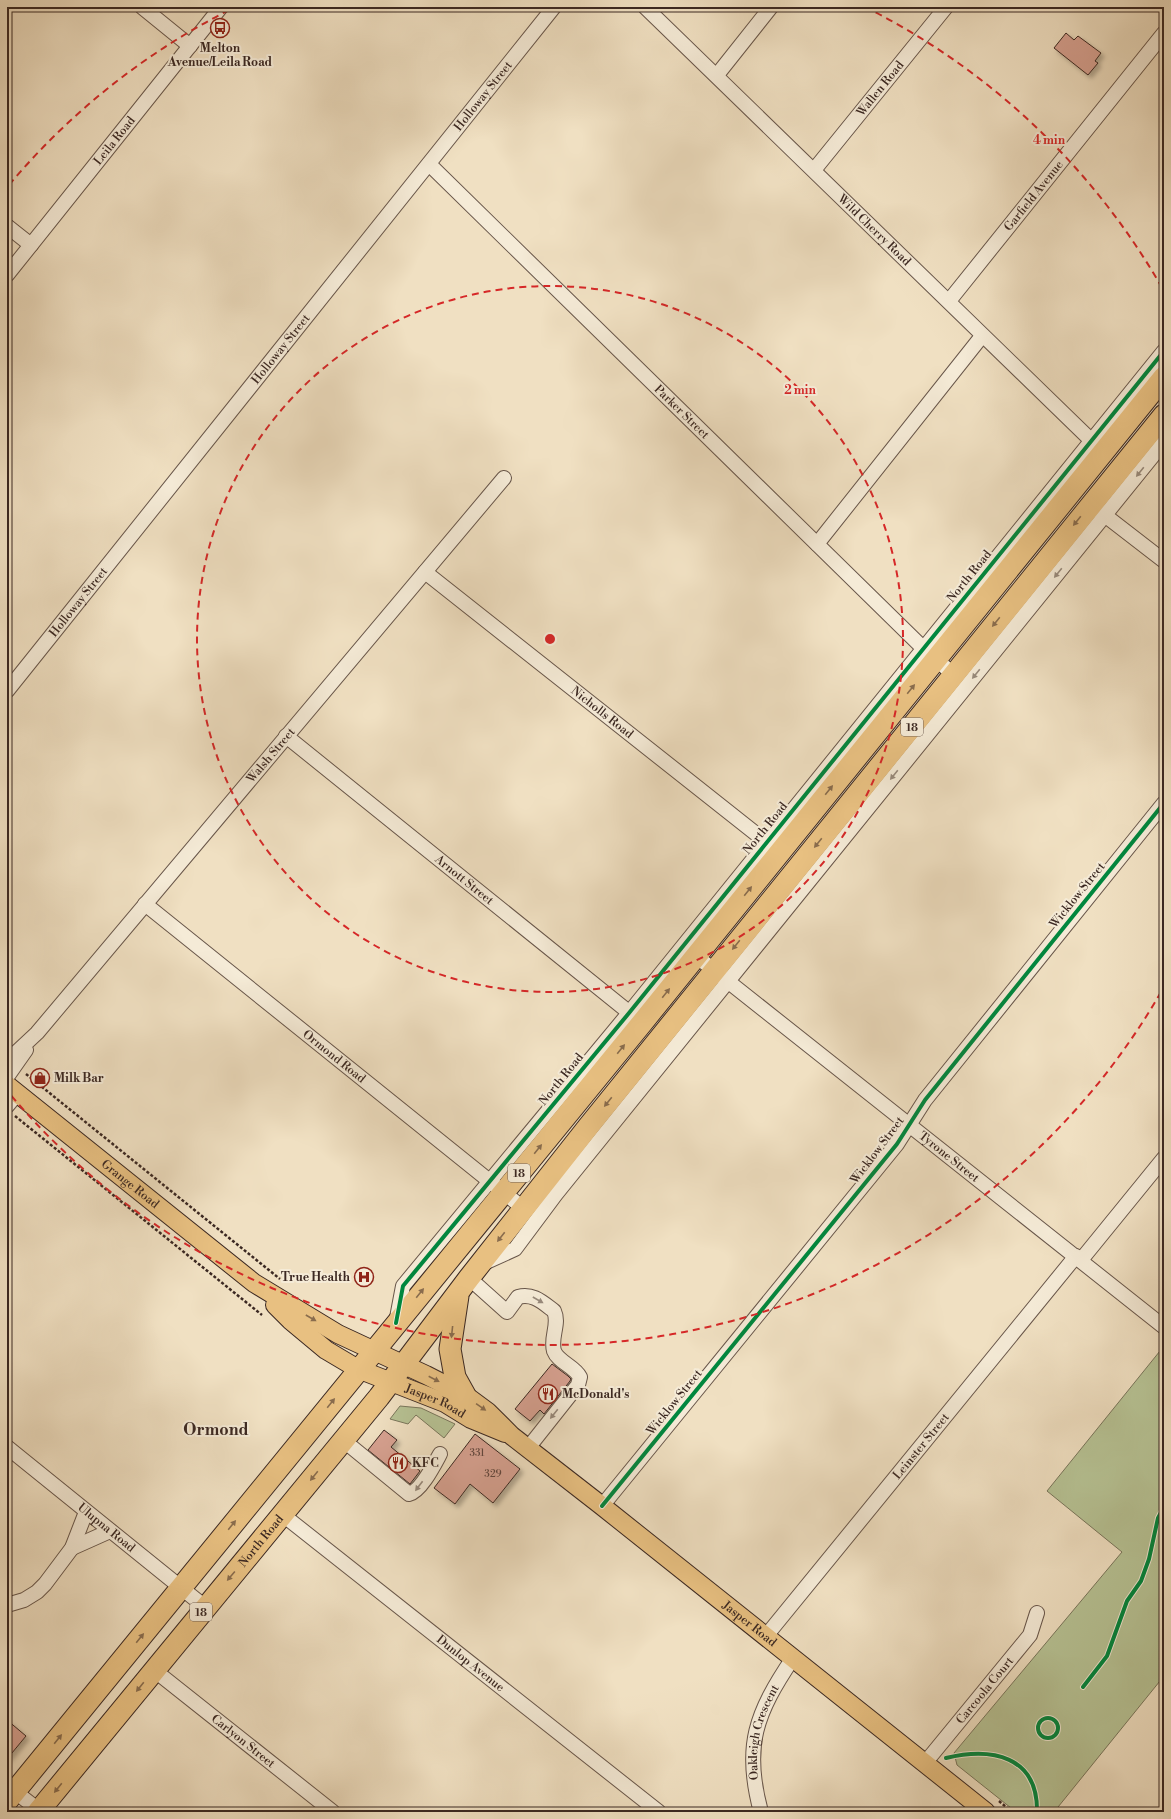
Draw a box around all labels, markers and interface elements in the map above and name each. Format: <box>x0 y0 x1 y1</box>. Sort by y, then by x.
bus stop icon: Melton Avenue/Leila Road <box>209 17 231 39</box>
place label: Melton Avenue/Leila Road <box>167 41 273 70</box>
street label: Holloway Street <box>451 58 516 134</box>
street label: Wallen Road <box>853 58 907 120</box>
street label: Leila Road <box>91 113 139 168</box>
text: 4 min <box>1033 133 1066 148</box>
street label: Garfield Avenue <box>1001 158 1067 234</box>
street label: Wild Cherry Road <box>834 191 914 269</box>
street label: Holloway Street <box>248 311 314 387</box>
street label: Parker Street <box>651 382 713 443</box>
text: 2 min <box>784 383 816 398</box>
one-way arrow <box>1135 467 1144 478</box>
one-way arrow <box>1073 515 1082 526</box>
street label: North Road <box>944 547 995 605</box>
street label: Holloway Street <box>46 564 112 640</box>
one-way arrow <box>1053 568 1062 579</box>
one-way arrow <box>992 617 1000 628</box>
centre of rings <box>543 632 557 646</box>
one-way arrow <box>971 669 980 679</box>
street label: Nicholls Road <box>568 683 636 742</box>
one-way arrow <box>906 683 915 694</box>
road number: 18 <box>901 718 923 736</box>
street label: Walsh Street <box>243 724 299 787</box>
one-way arrow <box>889 770 898 781</box>
one-way arrow <box>825 785 834 796</box>
street label: North Road <box>740 799 791 857</box>
one-way arrow <box>814 838 822 849</box>
street label: Arnott Street <box>431 851 497 909</box>
street label: Wicklow Street <box>1046 859 1109 932</box>
one-way arrow <box>743 886 752 897</box>
one-way arrow <box>732 939 741 950</box>
one-way arrow <box>662 987 671 998</box>
street label: Ormond Road <box>300 1027 369 1087</box>
one-way arrow <box>616 1043 625 1054</box>
street label: North Road <box>536 1050 587 1108</box>
shop icon: Milk Bar <box>29 1067 51 1089</box>
place label: Milk Bar <box>54 1071 104 1086</box>
one-way arrow <box>604 1097 612 1107</box>
street label: Wicklow Street <box>847 1113 908 1188</box>
street label: Tyrone Street <box>915 1128 983 1186</box>
one-way arrow <box>534 1144 543 1155</box>
street label: Grange Road <box>98 1157 162 1212</box>
road number: 18 <box>508 1164 530 1182</box>
one-way arrow <box>496 1232 505 1243</box>
hospital icon: True Health <box>353 1266 375 1288</box>
place label: True Health <box>281 1270 351 1285</box>
one-way arrow <box>416 1288 425 1298</box>
one-way arrow <box>532 1296 544 1303</box>
one-way arrow <box>305 1315 317 1322</box>
one-way arrow <box>449 1326 455 1338</box>
street label: Wicklow Street <box>643 1366 706 1439</box>
one-way arrow <box>429 1376 440 1383</box>
street label: Jasper Road <box>402 1381 468 1422</box>
restaurant icon: McDonald's <box>537 1383 559 1405</box>
place label: McDonald's <box>562 1387 629 1402</box>
one-way arrow <box>326 1397 335 1408</box>
one-way arrow <box>476 1403 486 1411</box>
one-way arrow <box>550 1409 559 1419</box>
street label: Leinster Street <box>890 1410 953 1483</box>
district label: Ormond <box>183 1420 249 1440</box>
house number: 331 <box>469 1447 485 1459</box>
restaurant icon: KFC <box>387 1452 409 1474</box>
place label: KFC <box>412 1456 439 1471</box>
house number: 329 <box>484 1468 502 1480</box>
one-way arrow <box>310 1470 319 1481</box>
one-way arrow <box>415 1481 423 1492</box>
street label: Ulupna Road <box>74 1500 138 1556</box>
street label: North Road <box>235 1512 287 1570</box>
one-way arrow <box>227 1520 236 1530</box>
one-way arrow <box>227 1571 236 1581</box>
street label: Jasper Road <box>718 1597 779 1650</box>
road number: 18 <box>190 1603 212 1621</box>
one-way arrow <box>136 1632 145 1643</box>
street label: Dunlop Avenue <box>433 1632 507 1695</box>
street label: Carcoola Court <box>953 1653 1017 1727</box>
street label: Oakleigh Crescent <box>746 1681 783 1781</box>
one-way arrow <box>136 1682 145 1693</box>
street label: Carlyon Street <box>208 1711 279 1772</box>
one-way arrow <box>54 1733 63 1744</box>
one-way arrow <box>54 1783 62 1793</box>

